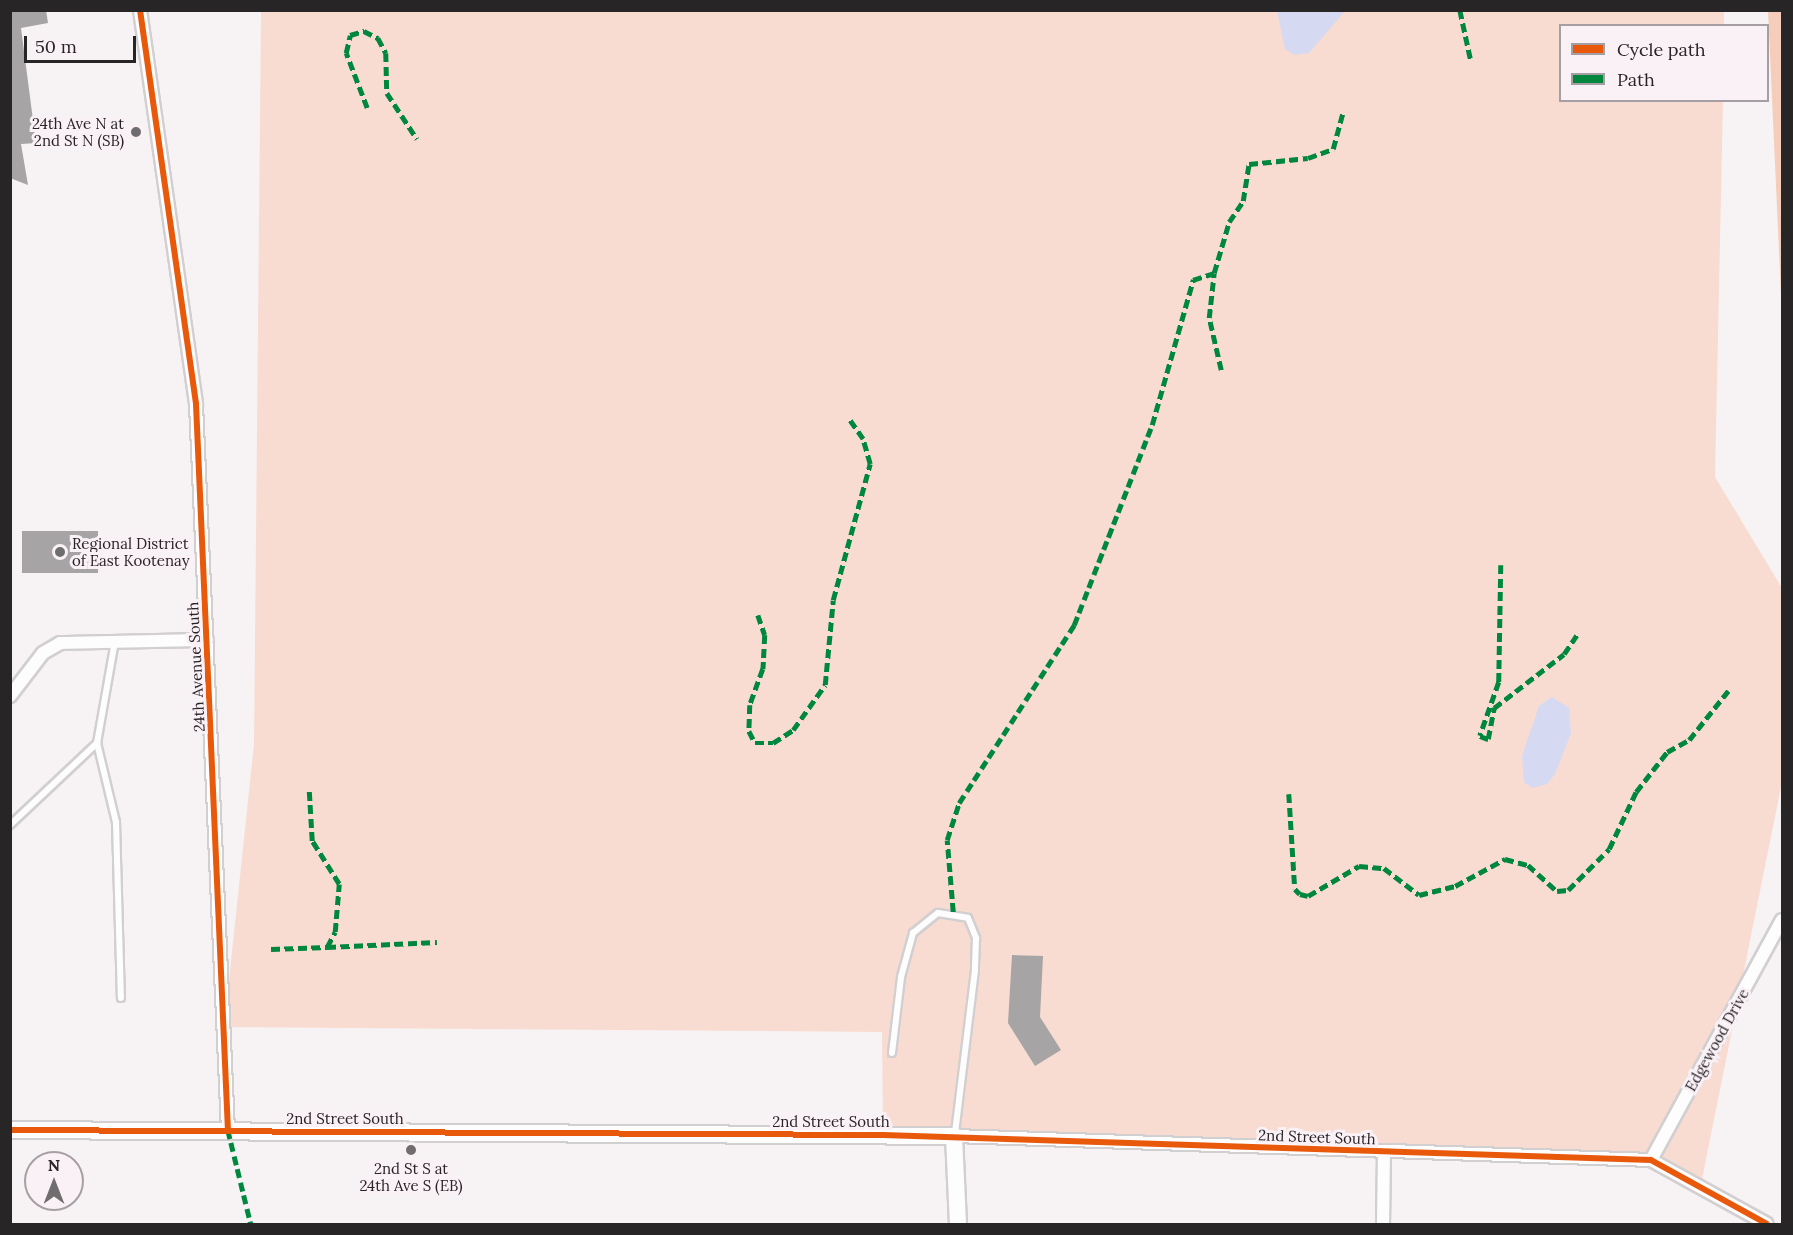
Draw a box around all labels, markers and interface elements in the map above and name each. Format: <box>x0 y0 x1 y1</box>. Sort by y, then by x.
scale bar <box>27 24 140 62</box>
legend <box>1559 24 1769 102</box>
text: 50 m <box>35 35 77 58</box>
text: Cycle path <box>1617 38 1706 61</box>
text: Path <box>1617 68 1655 91</box>
place label: 24th Ave N at 2nd St N (SB) <box>32 114 124 149</box>
marker: 24th Ave N at 2nd St N (SB) <box>129 125 143 139</box>
place label: Regional District of East Kootenay <box>72 534 190 569</box>
marker: Regional District of East Kootenay <box>53 545 67 559</box>
street label: 24th Avenue South <box>184 601 208 733</box>
street label: Edgewood Drive <box>1681 986 1753 1094</box>
street label: 2nd Street South <box>286 1110 404 1128</box>
street label: 2nd Street South <box>772 1113 890 1131</box>
street label: 2nd Street South <box>1258 1126 1376 1148</box>
marker: 2nd St S at 24th Ave S (EB) <box>404 1143 418 1157</box>
north arrow <box>24 1151 84 1211</box>
text: N <box>48 1155 60 1175</box>
place label: 2nd St S at 24th Ave S (EB) <box>359 1159 463 1194</box>

